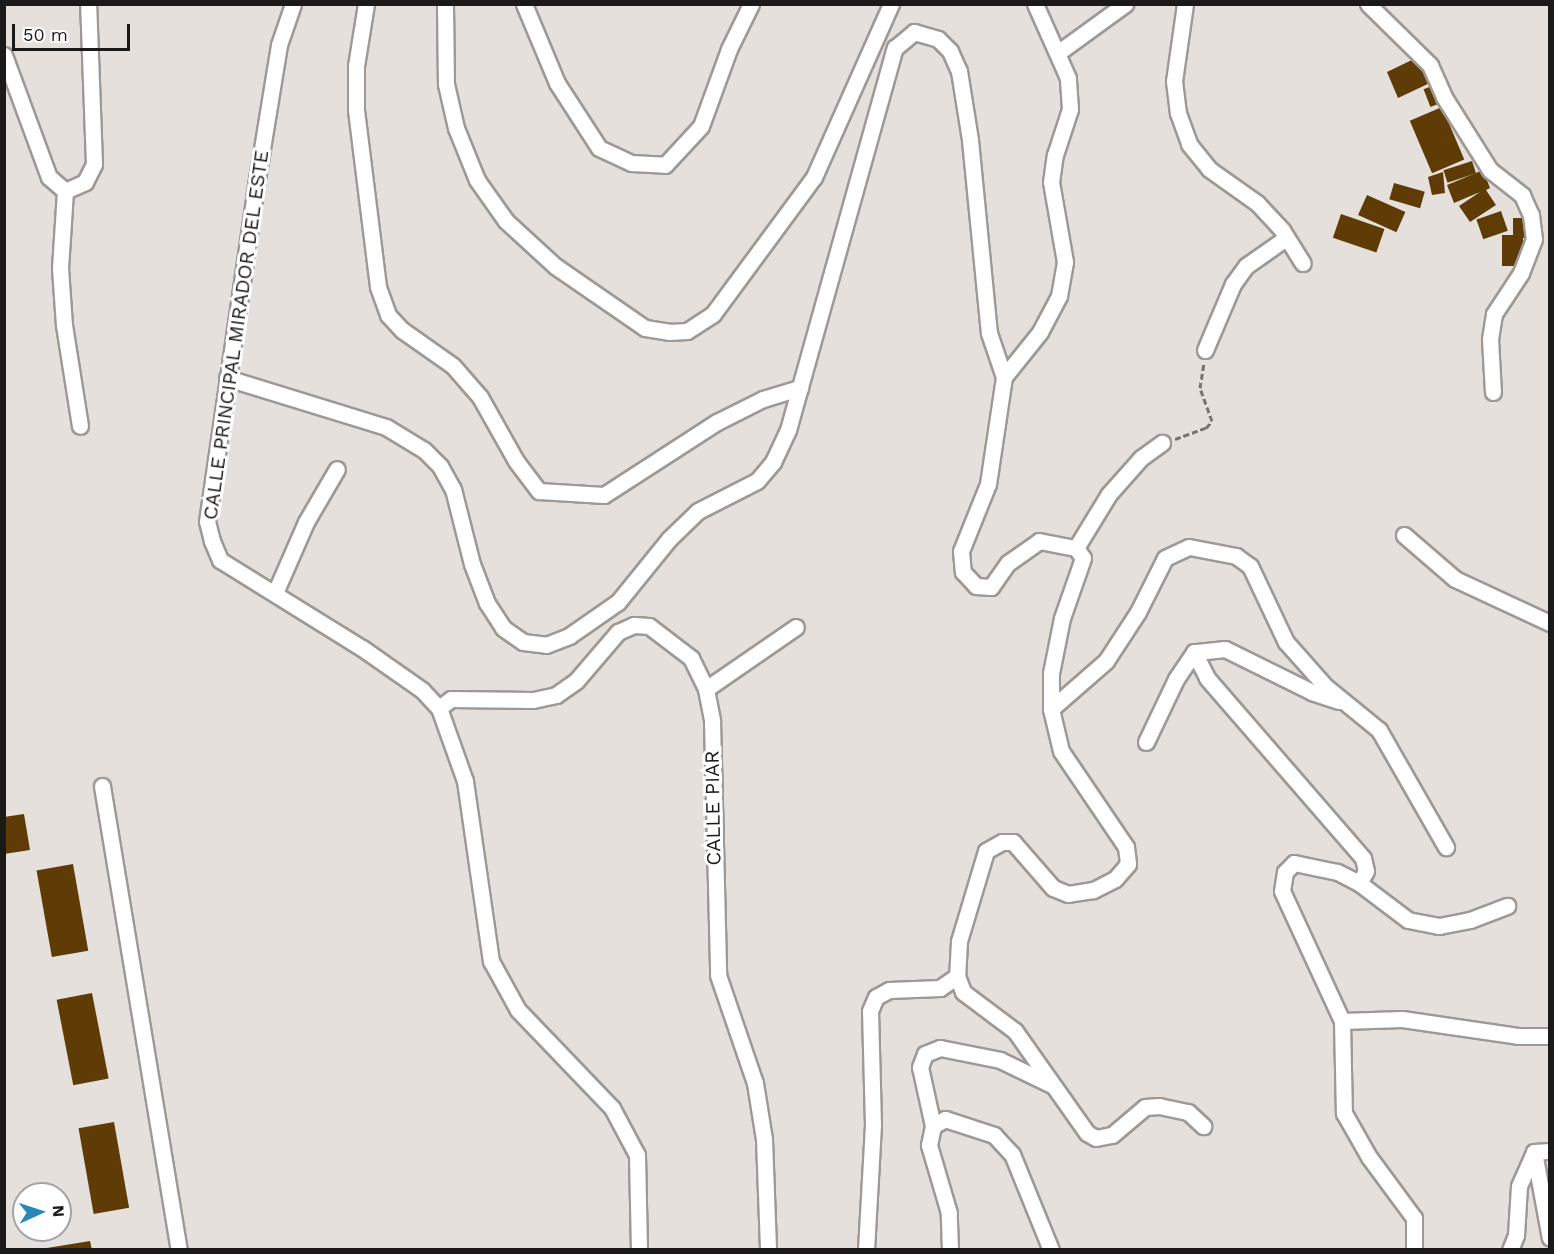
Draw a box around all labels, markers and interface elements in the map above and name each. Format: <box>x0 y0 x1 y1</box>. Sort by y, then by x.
scale bar <box>15 12 134 50</box>
text: 50 m <box>23 24 68 45</box>
street label: CALLE PRINCIPAL MIRADOR DEL ESTE <box>198 148 274 522</box>
street label: CALLE PIAR <box>700 750 726 866</box>
north arrow <box>12 1182 72 1242</box>
text: N <box>49 1205 68 1218</box>

